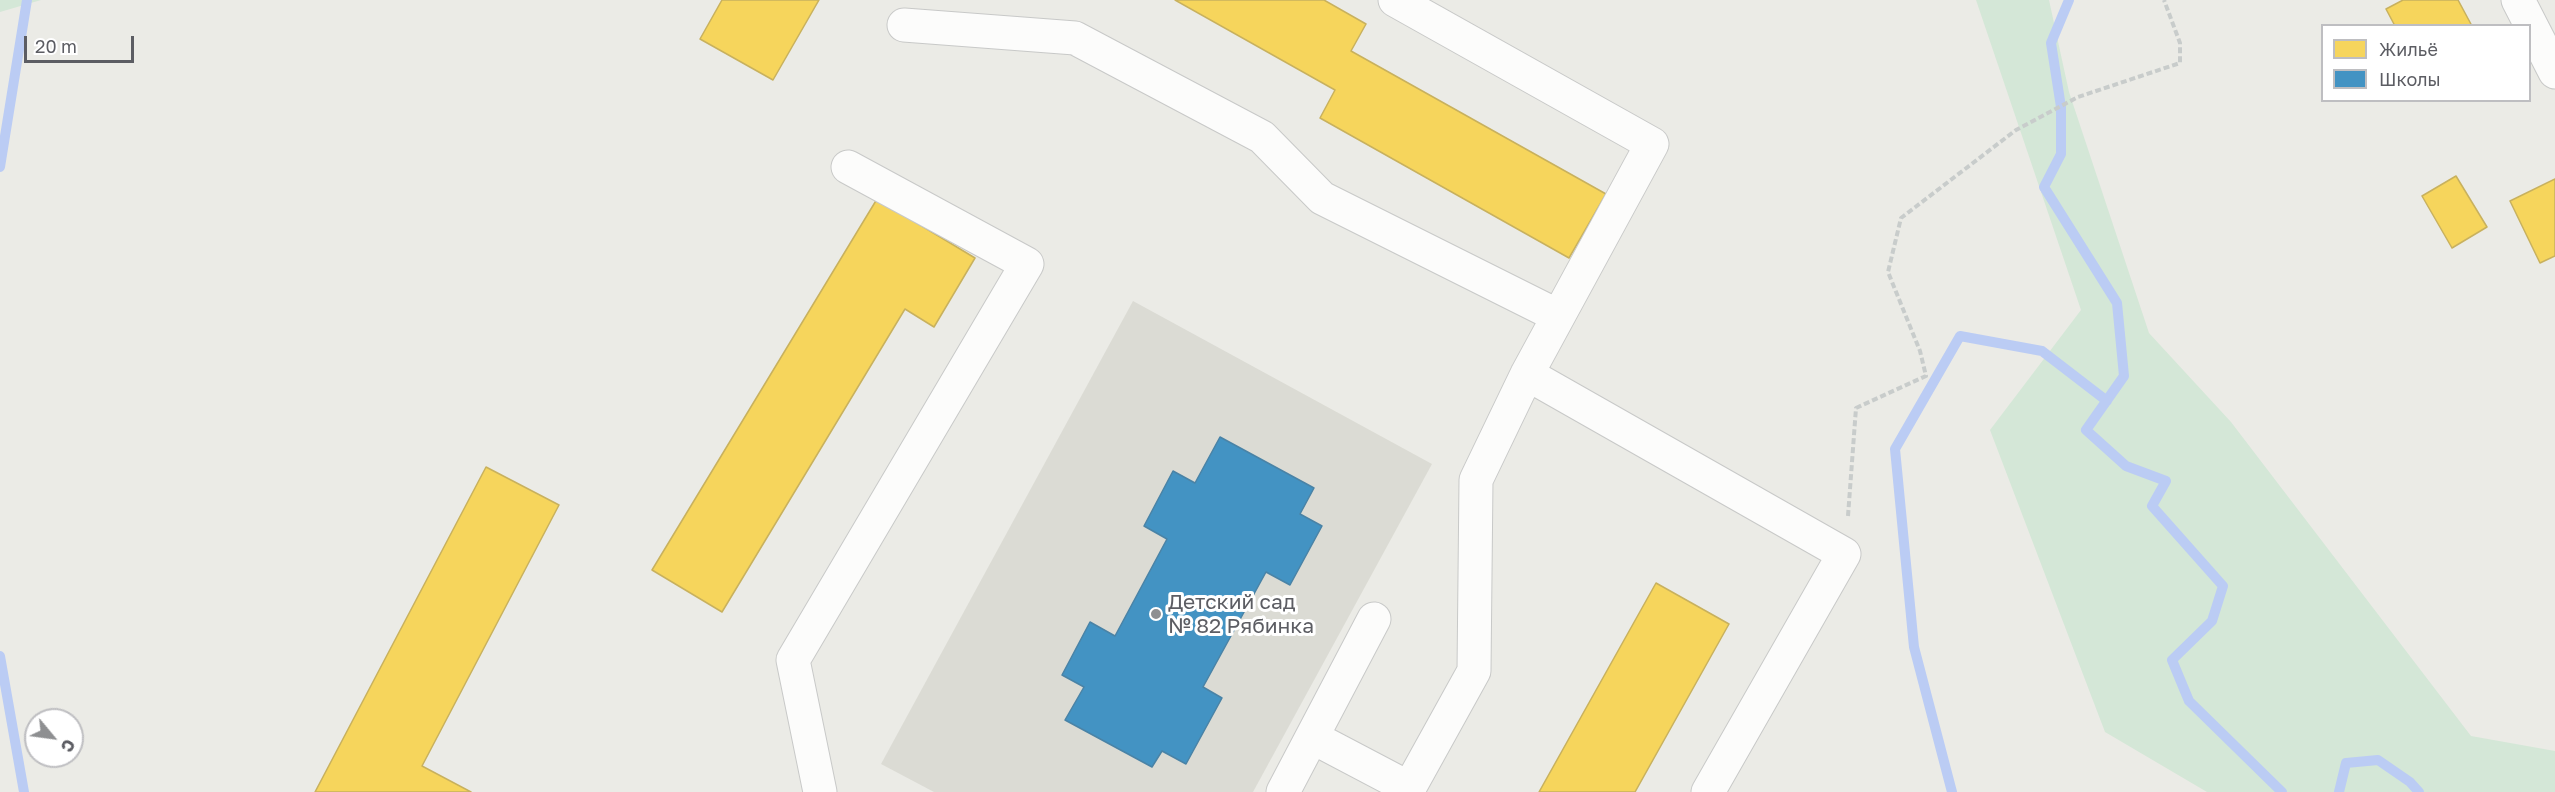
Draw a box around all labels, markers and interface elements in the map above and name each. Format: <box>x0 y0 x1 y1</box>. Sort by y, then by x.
scale bar <box>27 24 136 62</box>
legend <box>2321 24 2531 102</box>
text: 20 m <box>35 35 77 57</box>
text: Жильё <box>2379 38 2438 60</box>
text: Школы <box>2379 68 2441 90</box>
place label: Детский сад № 82 Рябинка <box>1168 589 1314 639</box>
marker: Детский сад № 82 Рябинка <box>1149 607 1163 621</box>
north arrow <box>24 708 84 768</box>
text: С <box>56 736 79 756</box>

